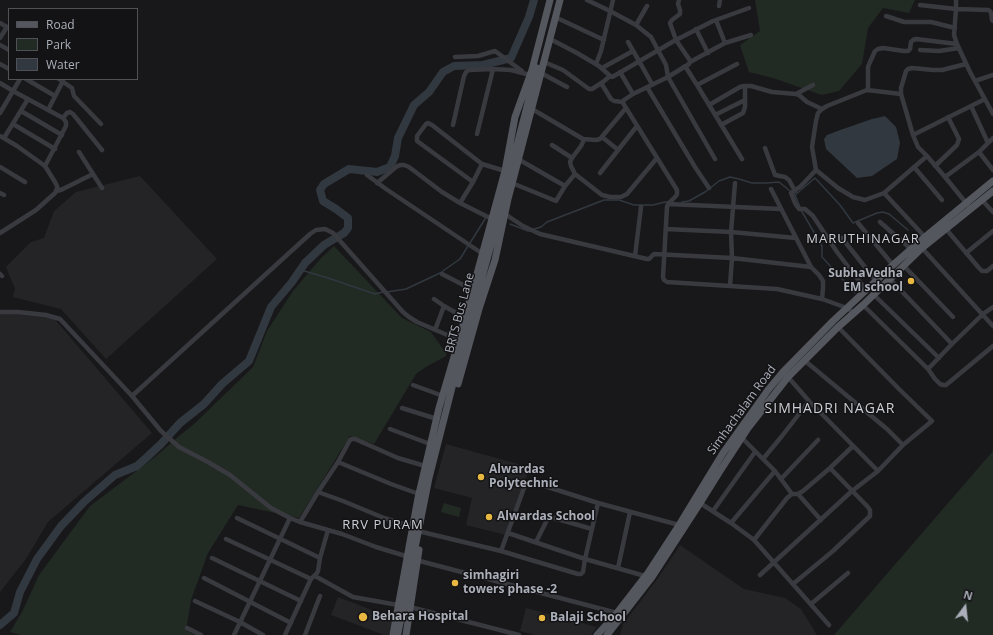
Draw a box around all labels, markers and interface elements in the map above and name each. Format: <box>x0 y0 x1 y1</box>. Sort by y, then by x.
legend <box>8 8 138 80</box>
text: Road <box>46 16 75 33</box>
text: Park <box>46 36 71 53</box>
text: Water <box>46 56 80 73</box>
district label: MARUTHINAGAR <box>806 231 920 247</box>
place label: SubhaVedha EM school <box>828 267 903 295</box>
street label: BRTS Bus Lane <box>442 271 478 355</box>
marker: SubhaVedha EM school <box>906 276 916 286</box>
street label: Simhachalam Road <box>705 362 779 458</box>
district label: SIMHADRI NAGAR <box>765 401 895 417</box>
place label: Alwardas Polytechnic <box>489 463 559 491</box>
marker: Alwardas Polytechnic <box>476 472 486 482</box>
place label: Alwardas School <box>497 510 595 524</box>
marker: Alwardas School <box>484 512 494 522</box>
district label: RRV PURAM <box>342 517 424 533</box>
place label: simhagiri towers phase -2 <box>463 569 557 597</box>
marker: simhagiri towers phase -2 <box>450 578 460 588</box>
north arrow <box>945 587 985 627</box>
text: N <box>962 587 974 603</box>
place label: Behara Hospital <box>372 610 468 624</box>
marker: Behara Hospital <box>357 611 369 623</box>
place label: Balaji School <box>550 611 626 625</box>
marker: Balaji School <box>537 613 547 623</box>

